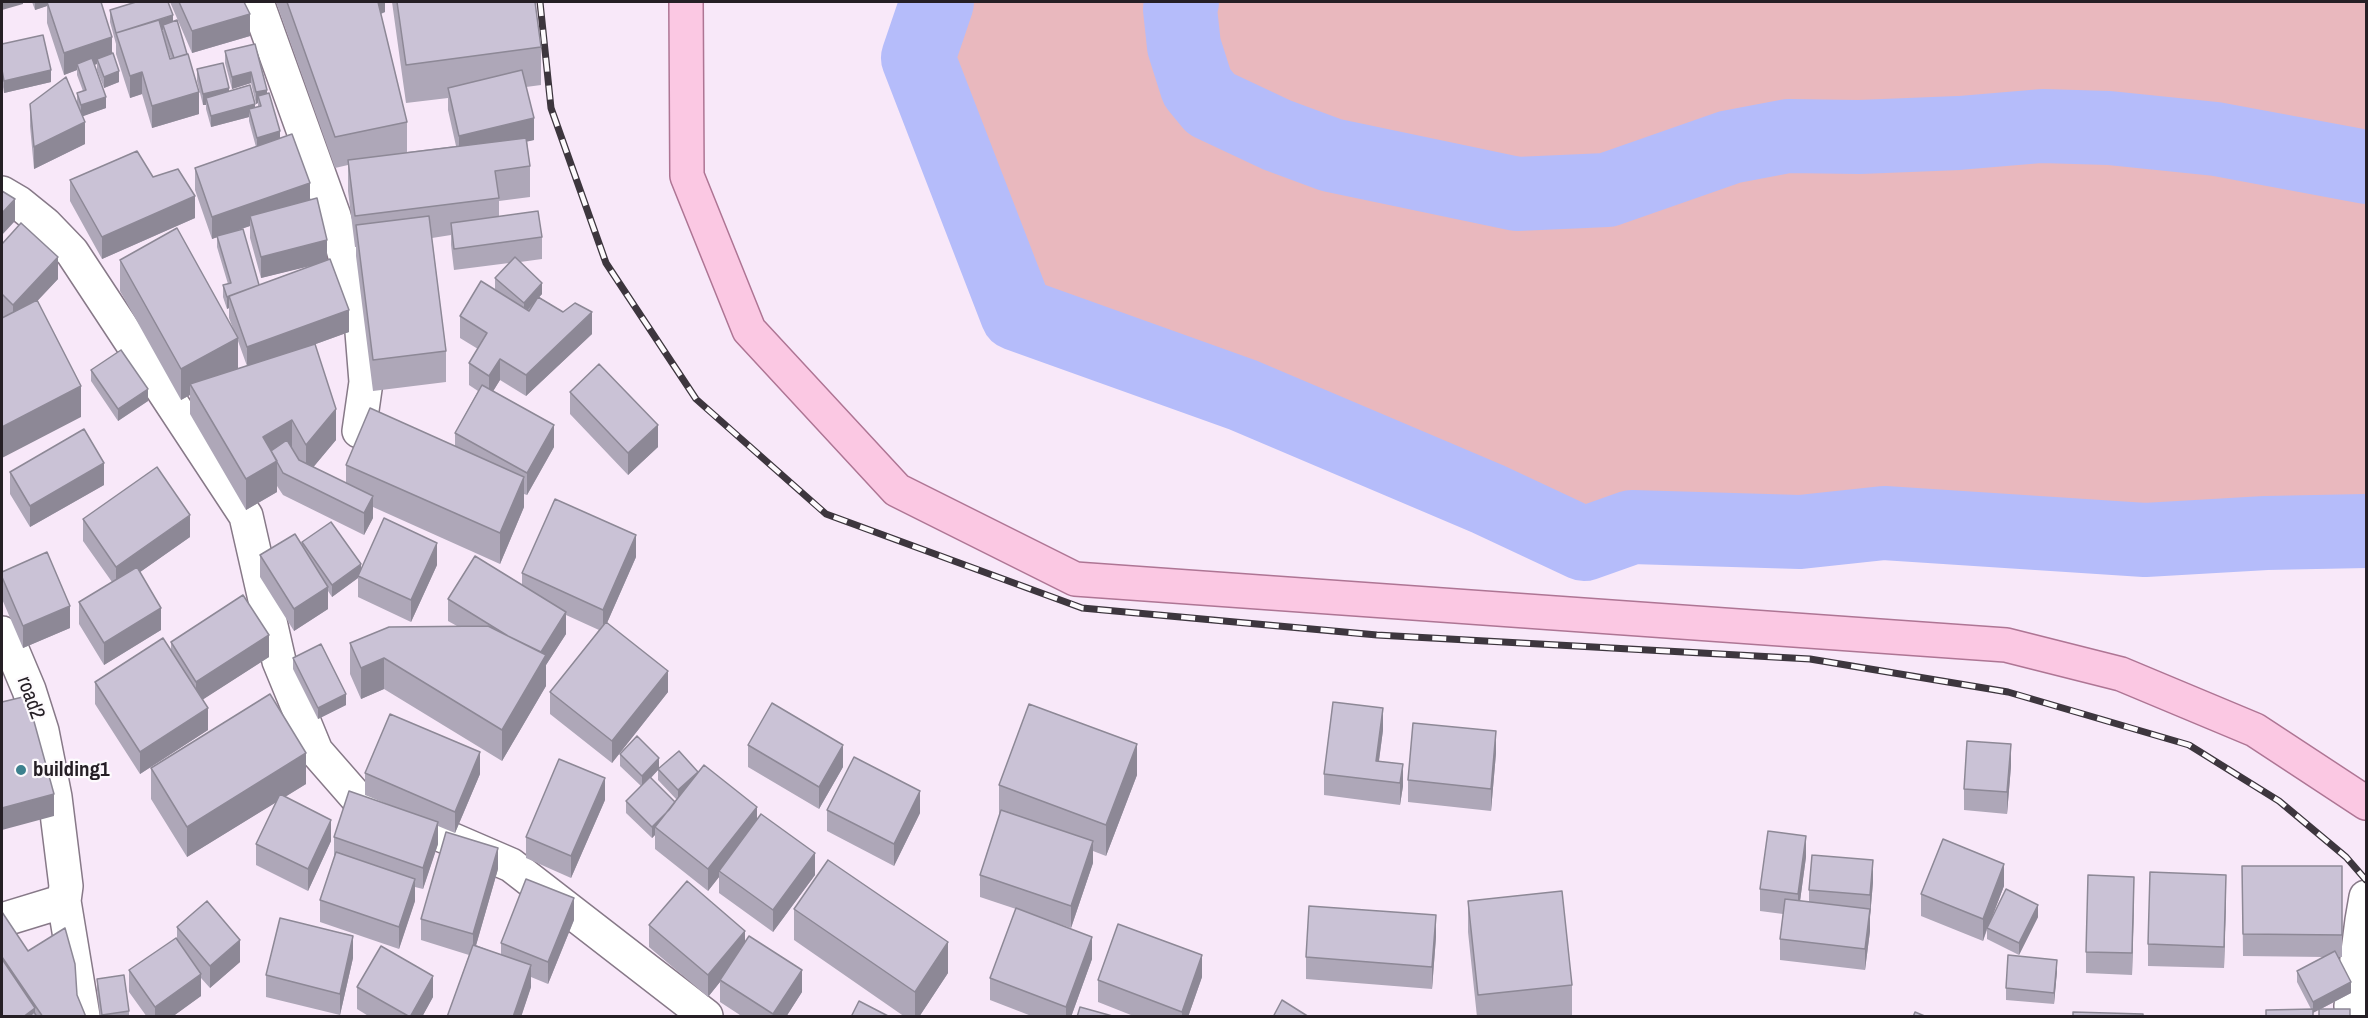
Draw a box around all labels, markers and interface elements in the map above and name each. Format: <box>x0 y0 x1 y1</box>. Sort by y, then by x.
street label: road2 <box>11 673 49 723</box>
place label: building1 <box>33 757 110 783</box>
marker: building1 <box>14 763 28 777</box>

